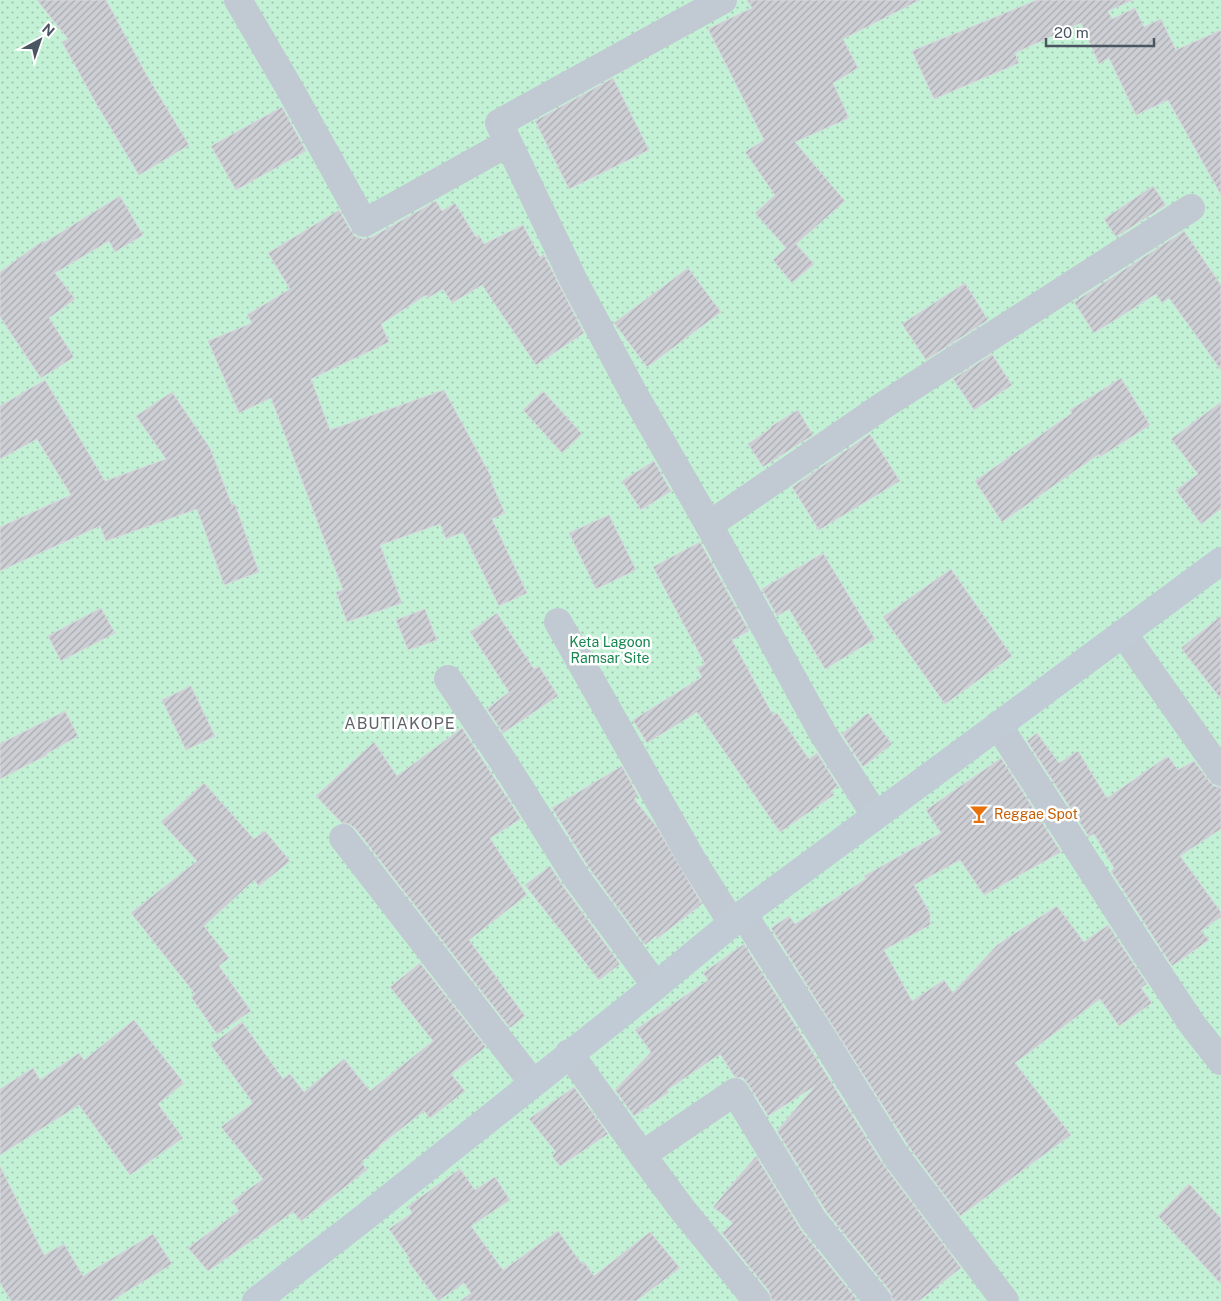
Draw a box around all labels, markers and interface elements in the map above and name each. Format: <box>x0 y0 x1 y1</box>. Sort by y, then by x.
north arrow <box>15 15 65 65</box>
scale bar <box>1046 15 1154 47</box>
text: N <box>39 20 58 40</box>
text: 20 m <box>1054 24 1089 41</box>
park label: Keta Lagoon Ramsar Site <box>569 634 651 666</box>
district label: ABUTIAKOPE <box>344 714 456 733</box>
bar icon: Reggae Spot <box>968 803 990 825</box>
place label: Reggae Spot <box>994 806 1078 822</box>

